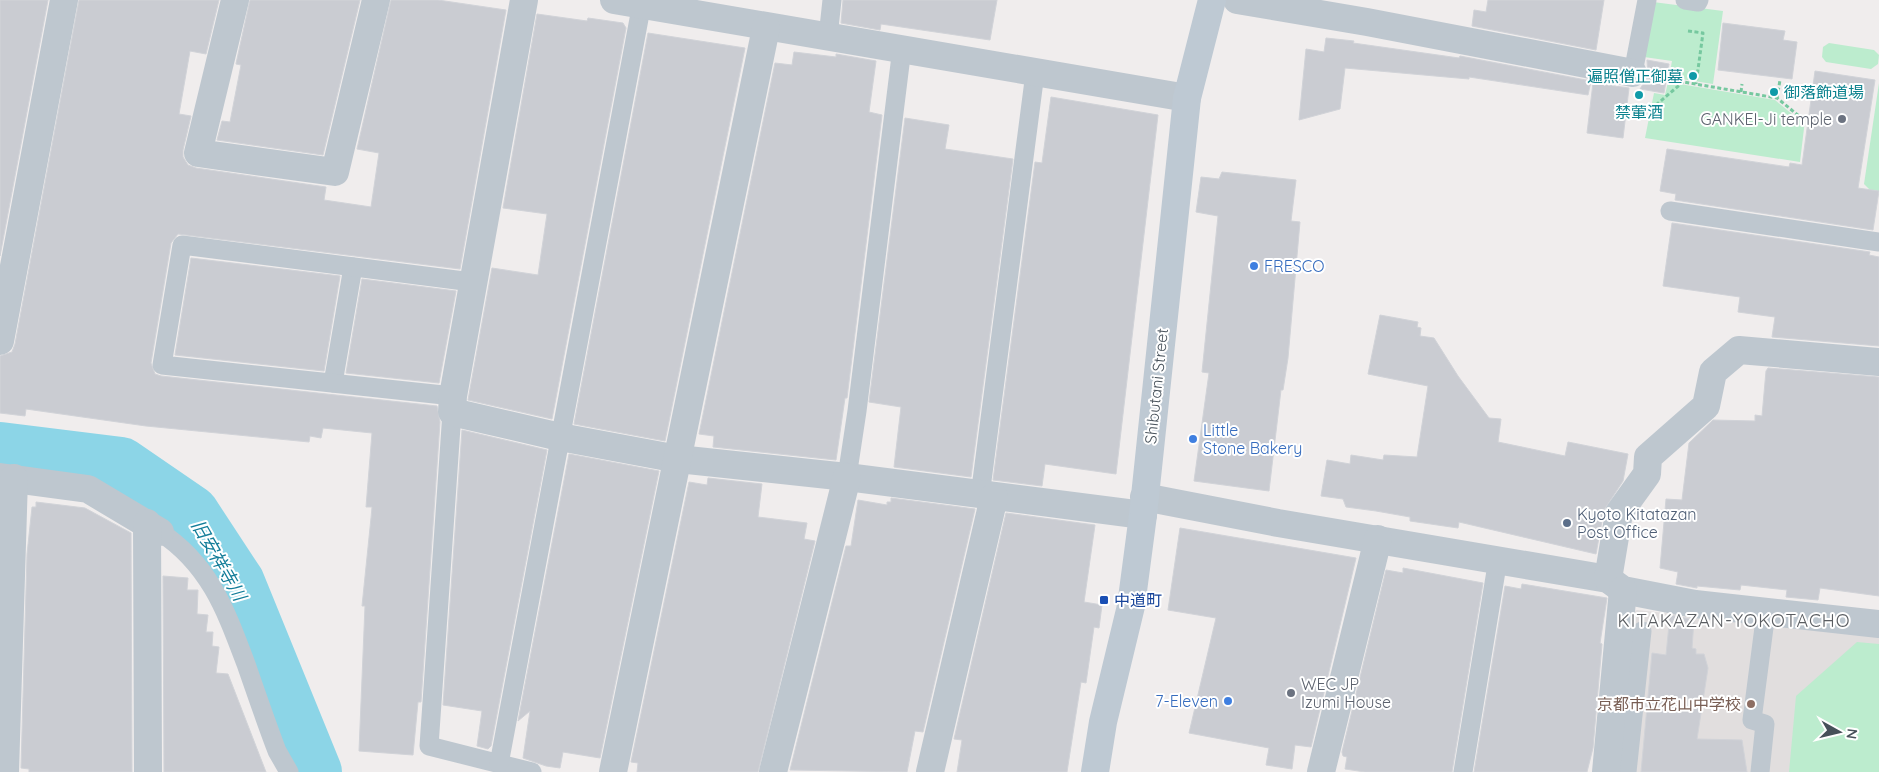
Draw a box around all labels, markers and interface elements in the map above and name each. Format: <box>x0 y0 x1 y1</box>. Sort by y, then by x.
place label: 遍照僧正御墓 <box>1587 66 1683 86</box>
marker: 遍照僧正御墓 <box>1687 70 1699 82</box>
place label: 御落飾道場 <box>1784 82 1864 102</box>
marker: 御落飾道場 <box>1768 86 1780 98</box>
marker: 禁葷酒 <box>1633 89 1645 101</box>
place label: 禁葷酒 <box>1615 102 1663 122</box>
place label: GANKEI-Ji temple <box>1701 109 1832 129</box>
marker: GANKEI-Ji temple <box>1836 113 1848 125</box>
place label: FRESCO <box>1264 256 1325 276</box>
marker: FRESCO <box>1248 260 1260 272</box>
street label: Shibutani Street <box>1140 327 1172 445</box>
place label: Little Stone Bakery <box>1203 420 1302 458</box>
marker: Little Stone Bakery <box>1187 433 1199 445</box>
place label: Kyoto Kitatazan Post Office <box>1577 504 1697 542</box>
water label: 旧安祥寺川 <box>187 515 252 606</box>
marker: Kyoto Kitatazan Post Office <box>1561 517 1573 529</box>
place label: 中道町 <box>1114 590 1162 610</box>
marker: 中道町 <box>1098 594 1110 606</box>
district label: KITAKAZAN-YOKOTACHO <box>1618 609 1850 632</box>
place label: WEC JP Izumi House <box>1301 674 1391 712</box>
marker: WEC JP Izumi House <box>1285 687 1297 699</box>
place label: 7-Eleven <box>1155 691 1218 711</box>
place label: 京都市立花山中学校 <box>1597 694 1741 714</box>
marker: 7-Eleven <box>1222 695 1234 707</box>
marker: 京都市立花山中学校 <box>1745 698 1757 710</box>
north arrow <box>1814 707 1864 757</box>
text: N <box>1842 727 1862 740</box>

